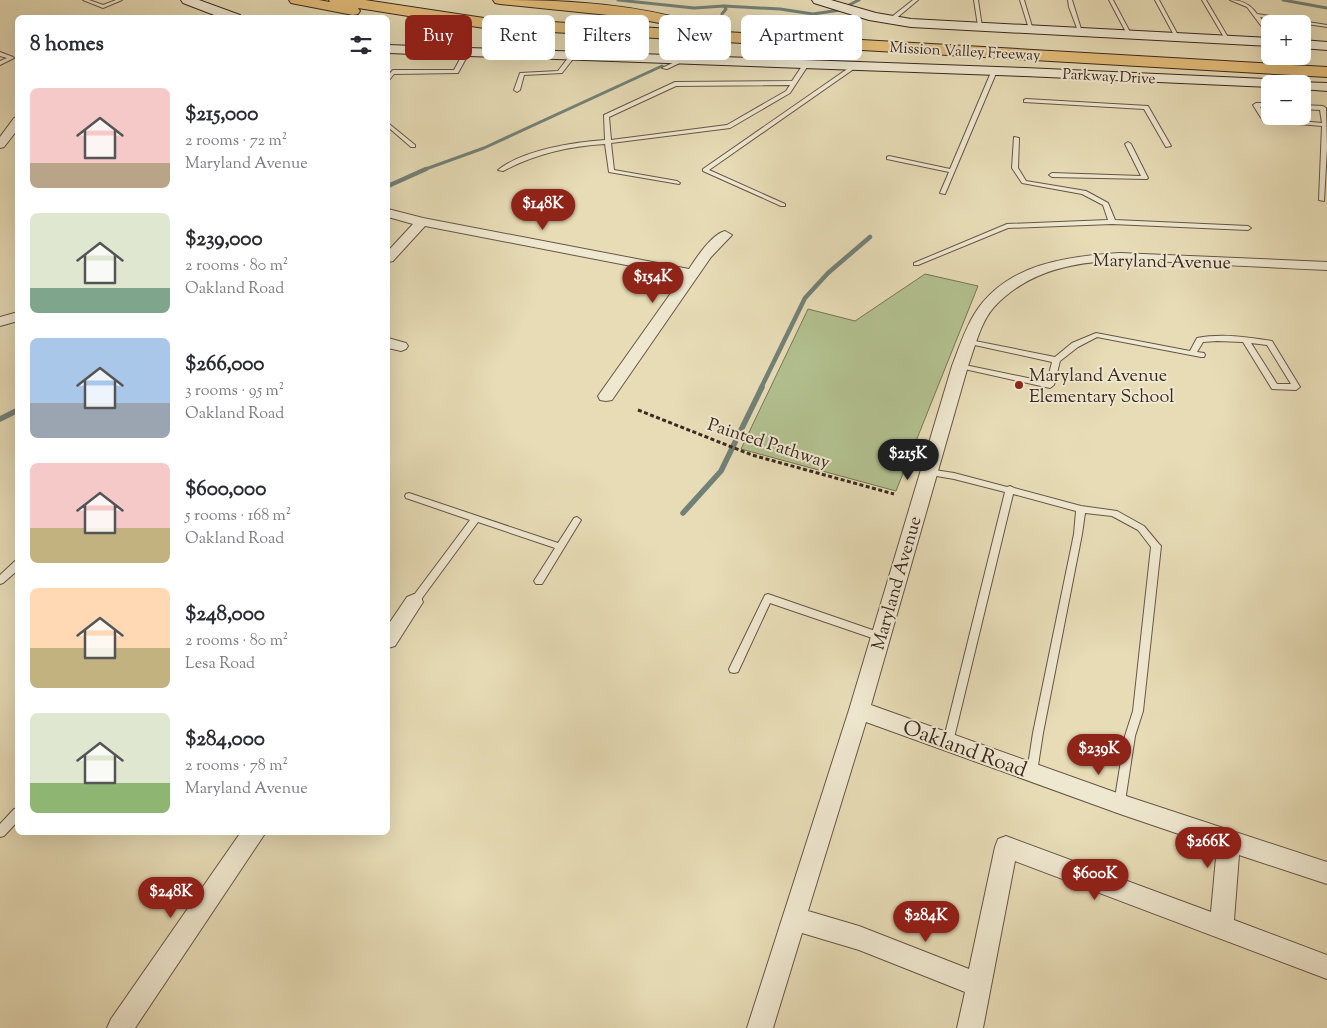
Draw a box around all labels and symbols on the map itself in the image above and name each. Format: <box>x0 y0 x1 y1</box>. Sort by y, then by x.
street label: Mission Valley Freeway <box>889 38 1041 67</box>
street label: Parkway Drive <box>1062 65 1156 90</box>
pin: $148K <box>508 188 578 231</box>
street label: Maryland Avenue <box>1093 249 1231 277</box>
pin: $154K <box>618 262 688 304</box>
place label: Maryland Avenue Elementary School <box>1029 364 1174 411</box>
marker: Maryland Avenue Elementary School <box>1013 379 1025 391</box>
street label: Painted Pathway <box>704 413 833 477</box>
pin: $215K <box>873 438 943 481</box>
street label: Maryland Avenue <box>866 514 929 654</box>
street label: Oakland Road <box>898 713 1031 786</box>
pin: $239K <box>1064 734 1134 776</box>
pin: $266K <box>1173 826 1243 869</box>
pin: $600K <box>1060 858 1130 901</box>
pin: $248K <box>136 876 206 919</box>
pin: $284K <box>891 900 961 943</box>

